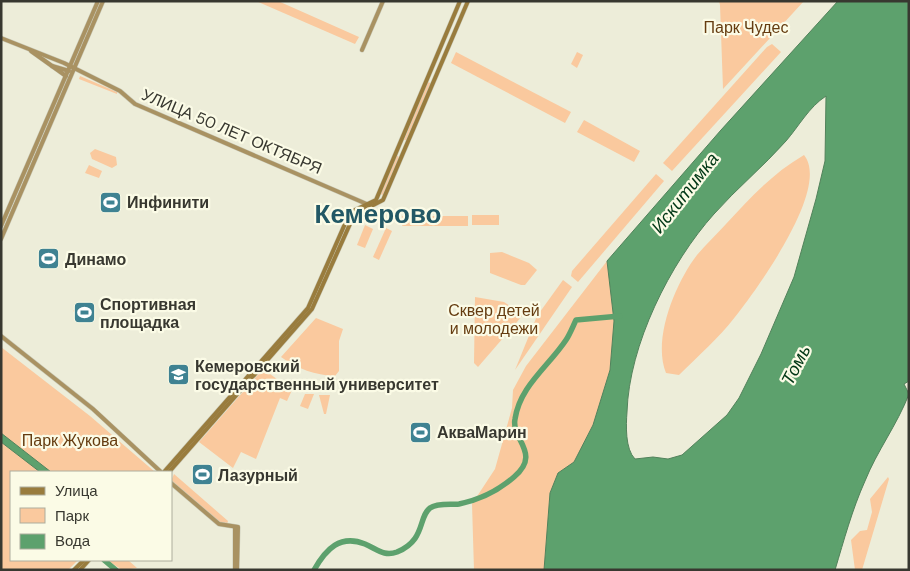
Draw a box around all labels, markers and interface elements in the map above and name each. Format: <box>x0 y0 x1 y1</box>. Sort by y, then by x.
park label: Парк Чудес <box>704 17 788 38</box>
street label: УЛИЦА 50 ЛЕТ ОКТЯБРЯ <box>139 84 325 179</box>
water label: Искитимка <box>646 148 724 238</box>
sports icon: Инфинити <box>99 190 123 214</box>
place label: Инфинити <box>127 192 209 213</box>
district label: Кемерово <box>315 197 441 231</box>
sports icon: Динамо <box>37 247 61 271</box>
place label: Динамо <box>65 249 126 270</box>
place label: Спортивная площадка <box>100 294 196 333</box>
park label: Сквер детей и молодежи <box>448 300 540 339</box>
sports icon: Спортивная площадка <box>72 301 96 325</box>
water label: Томь <box>776 341 816 389</box>
place label: Кемеровский государственный университет <box>195 356 439 395</box>
school or university icon: Кемеровский государственный университет <box>167 363 191 387</box>
sports icon: АкваМарин <box>409 420 433 444</box>
place label: АкваМарин <box>437 422 527 443</box>
park label: Парк Жукова <box>22 430 118 451</box>
sports icon: Лазурный <box>190 463 214 487</box>
place label: Лазурный <box>218 465 298 486</box>
legend <box>10 471 172 561</box>
text: Улица <box>55 481 98 501</box>
text: Парк <box>55 506 89 526</box>
text: Вода <box>55 531 91 551</box>

